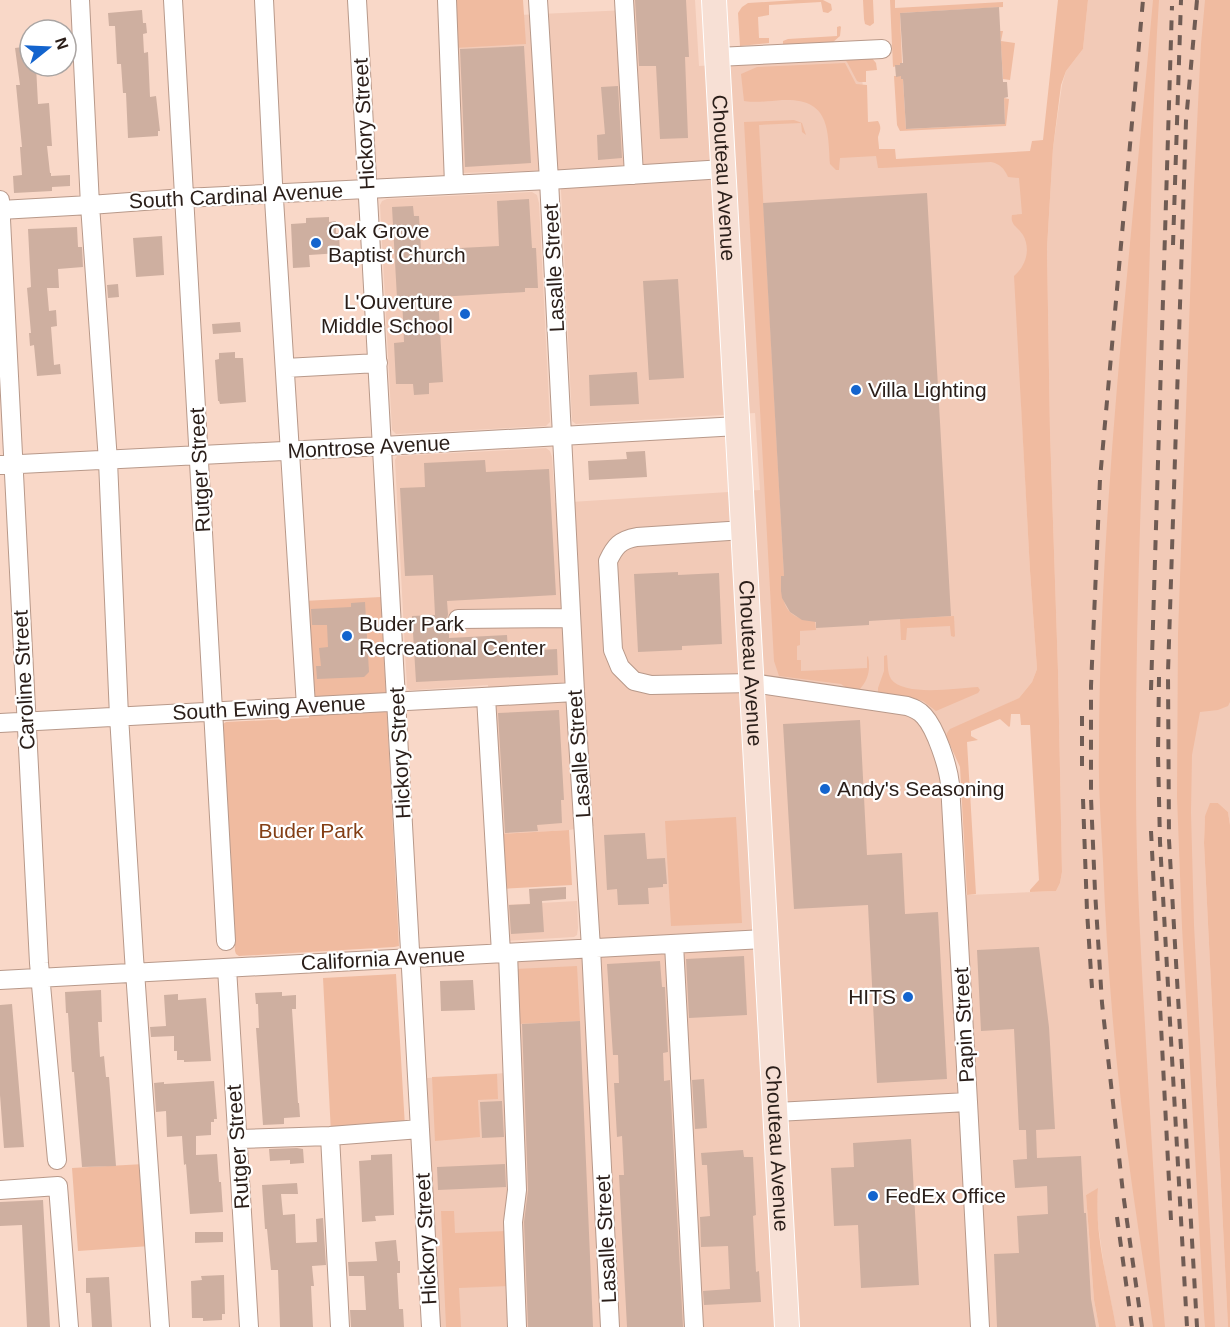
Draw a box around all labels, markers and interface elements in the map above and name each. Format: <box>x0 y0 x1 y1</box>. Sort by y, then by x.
north arrow <box>18 18 78 78</box>
text: N <box>52 35 72 52</box>
street label: Hickory Street <box>349 57 378 190</box>
street label: Chouteau Avenue <box>708 94 740 262</box>
street label: South Cardinal Avenue <box>128 178 344 213</box>
street label: Lasalle Street <box>539 203 568 333</box>
place label: Oak Grove Baptist Church <box>328 219 466 266</box>
marker: Oak Grove Baptist Church <box>309 236 323 250</box>
place label: L'Ouverture Middle School <box>321 290 453 337</box>
marker: L'Ouverture Middle School <box>458 307 472 321</box>
place label: Villa Lighting <box>868 378 987 401</box>
marker: Villa Lighting <box>849 383 863 397</box>
street label: Rutger Street <box>185 407 214 533</box>
street label: Montrose Avenue <box>287 431 451 462</box>
street label: Chouteau Avenue <box>735 579 767 747</box>
street label: Caroline Street <box>8 609 39 751</box>
place label: Buder Park Recreational Center <box>359 612 546 659</box>
marker: Buder Park Recreational Center <box>340 629 354 643</box>
street label: Hickory Street <box>385 686 414 819</box>
street label: Lasalle Street <box>563 689 594 819</box>
street label: South Ewing Avenue <box>172 691 366 724</box>
place label: Andy's Seasoning <box>837 777 1004 800</box>
marker: Andy's Seasoning <box>818 782 832 796</box>
park label: Buder Park <box>258 819 364 842</box>
street label: California Avenue <box>300 943 466 974</box>
street label: Papin Street <box>949 967 978 1083</box>
place label: HITS <box>848 985 896 1008</box>
marker: HITS <box>901 990 915 1004</box>
street label: Chouteau Avenue <box>762 1064 794 1232</box>
street label: Rutger Street <box>222 1084 253 1210</box>
street label: Hickory Street <box>411 1172 440 1305</box>
street label: Lasalle Street <box>591 1174 620 1304</box>
place label: FedEx Office <box>885 1184 1006 1207</box>
marker: FedEx Office <box>866 1189 880 1203</box>

